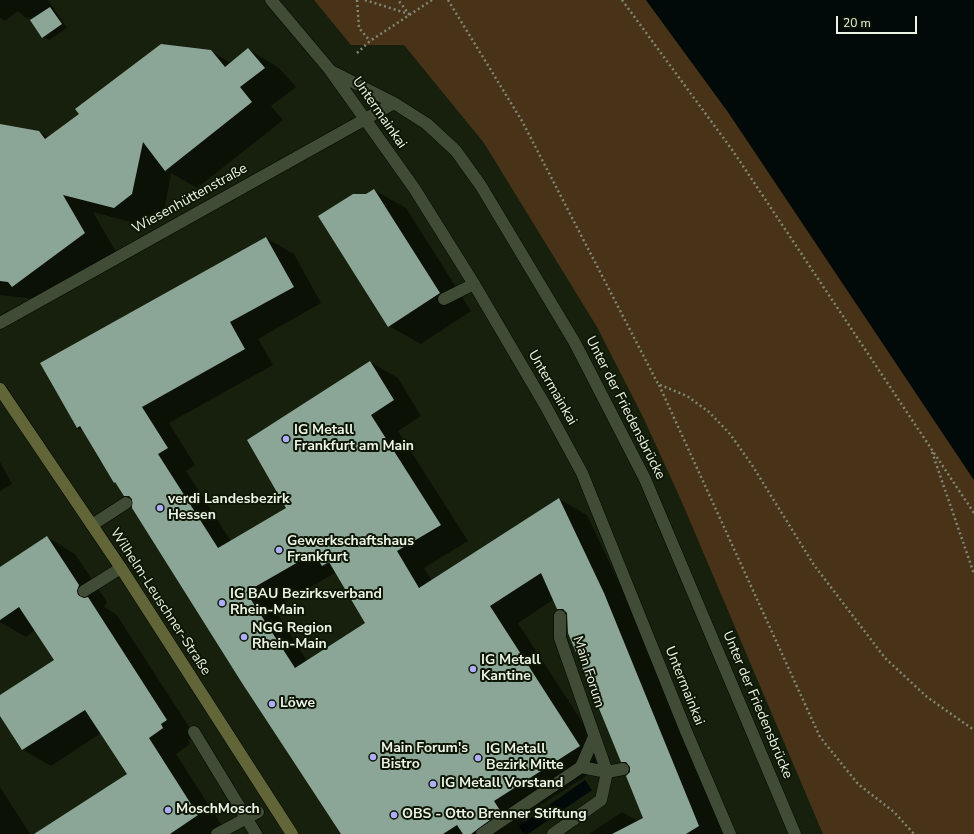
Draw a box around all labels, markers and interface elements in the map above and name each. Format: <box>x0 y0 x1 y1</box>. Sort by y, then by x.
scale bar <box>838 8 919 34</box>
text: 20 m <box>843 15 871 31</box>
street label: Untermainkai <box>348 74 410 152</box>
street label: Wiesenhüttenstraße <box>130 160 250 238</box>
street label: Unter der Friedensbrücke <box>582 334 668 482</box>
street label: Untermainkai <box>524 348 580 428</box>
place label: IG Metall Frankfurt am Main <box>294 423 414 456</box>
marker: IG Metall Frankfurt am Main <box>281 434 291 444</box>
place label: verdi Landesbezirk Hessen <box>168 492 290 524</box>
marker: verdi Landesbezirk Hessen <box>155 503 165 513</box>
street label: Wilhelm-Leuschner-Straße <box>106 525 214 679</box>
place label: Gewerkschaftshaus Frankfurt <box>287 534 414 566</box>
marker: Gewerkschaftshaus Frankfurt <box>274 545 284 555</box>
place label: IG BAU Bezirksverband Rhein-Main <box>230 587 382 620</box>
marker: IG BAU Bezirksverband Rhein-Main <box>217 598 227 608</box>
place label: NGG Region Rhein-Main <box>252 621 332 654</box>
street label: Unter der Friedensbrücke <box>718 629 796 781</box>
marker: NGG Region Rhein-Main <box>239 632 249 642</box>
street label: Main Forum <box>569 634 607 710</box>
street label: Untermainkai <box>661 644 707 728</box>
place label: IG Metall Kantine <box>481 653 541 686</box>
marker: IG Metall Kantine <box>468 664 478 674</box>
place label: Löwe <box>280 696 315 712</box>
marker: Löwe <box>267 699 277 709</box>
place label: Main Forum's Bistro <box>381 741 468 774</box>
place label: IG Metall Bezirk Mitte <box>486 742 564 774</box>
marker: Main Forum's Bistro <box>368 752 378 762</box>
marker: IG Metall Bezirk Mitte <box>473 753 483 763</box>
place label: IG Metall Vorstand <box>441 776 563 792</box>
marker: IG Metall Vorstand <box>428 779 438 789</box>
place label: MoschMosch <box>176 802 260 818</box>
marker: MoschMosch <box>163 805 173 815</box>
place label: OBS - Otto Brenner Stiftung <box>402 807 587 823</box>
marker: OBS - Otto Brenner Stiftung <box>389 810 399 820</box>

